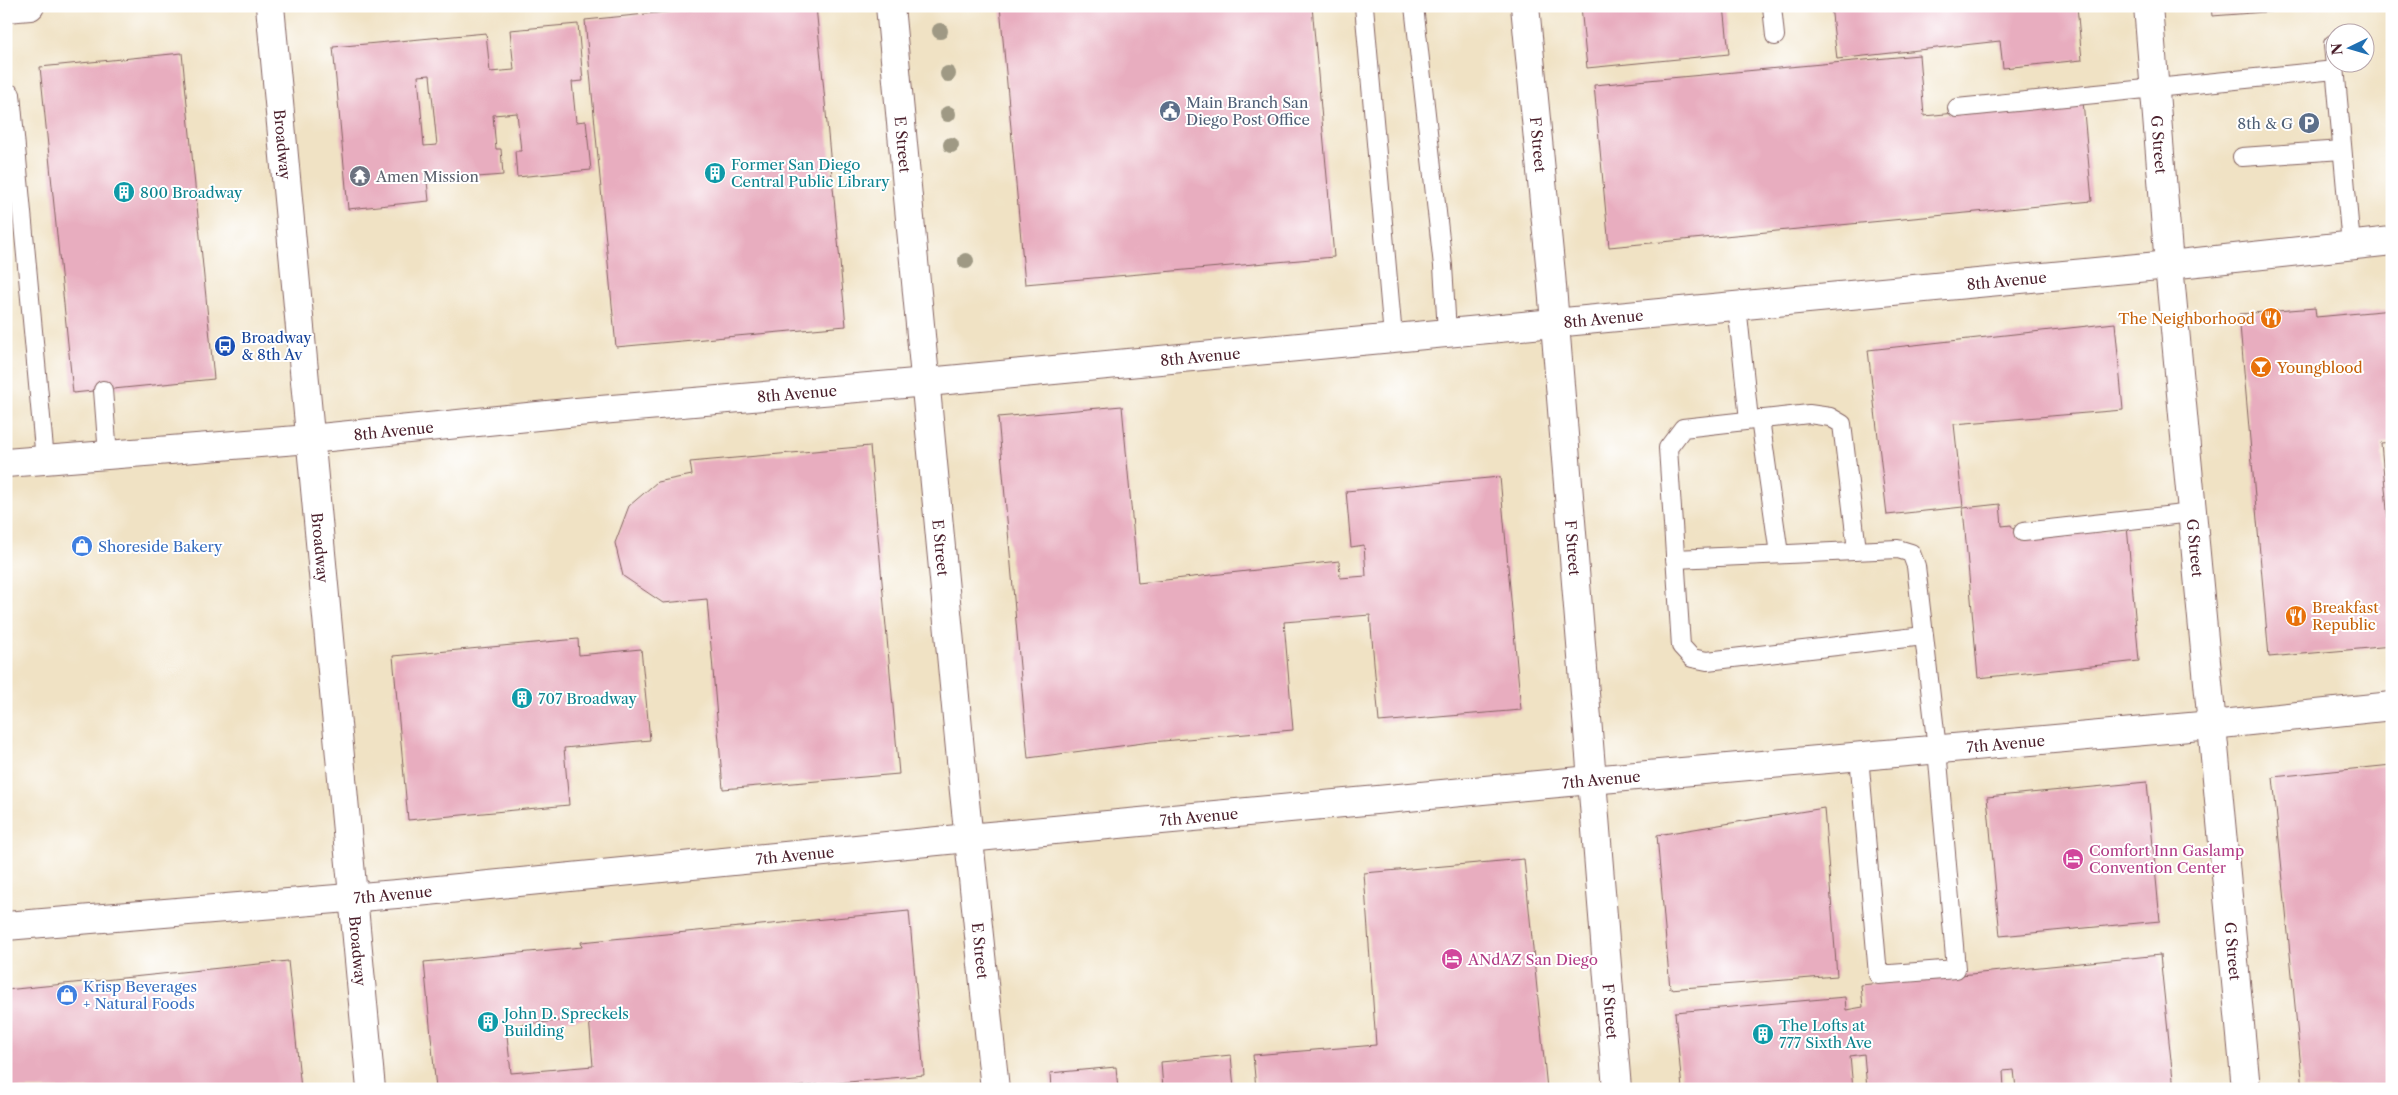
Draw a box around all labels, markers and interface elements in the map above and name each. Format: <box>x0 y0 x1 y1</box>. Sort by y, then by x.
north arrow <box>2326 22 2376 72</box>
text: N <box>2328 42 2347 56</box>
place label: Main Branch San Diego Post Office <box>1186 93 1310 129</box>
public building icon: Main Branch San Diego Post Office <box>1158 99 1182 123</box>
street label: Broadway <box>270 108 296 181</box>
parking icon: 8th & G <box>2297 111 2321 135</box>
place label: 8th & G <box>2237 114 2293 133</box>
street label: E Street <box>891 115 915 174</box>
street label: G Street <box>2147 115 2171 175</box>
street label: F Street <box>1526 116 1551 174</box>
place label: Former San Diego Central Public Library <box>731 155 890 191</box>
building icon: Former San Diego Central Public Library <box>703 161 727 185</box>
temple icon: Amen Mission <box>348 164 372 188</box>
place label: Amen Mission <box>375 167 479 186</box>
building icon: 800 Broadway <box>112 180 136 204</box>
place label: 800 Broadway <box>140 183 243 202</box>
street label: 8th Avenue <box>1966 267 2048 294</box>
street label: 8th Avenue <box>1563 305 1644 332</box>
restaurant icon: The Neighborhood <box>2259 306 2283 330</box>
place label: The Neighborhood <box>2118 309 2255 328</box>
place label: Broadway & 8th Av <box>241 328 312 364</box>
bus stop icon: Broadway & 8th Av <box>213 334 237 358</box>
street label: 8th Avenue <box>1159 343 1241 369</box>
bar icon: Youngblood <box>2249 355 2273 379</box>
place label: Youngblood <box>2276 358 2363 377</box>
street label: 8th Avenue <box>756 380 838 406</box>
street label: 8th Avenue <box>353 417 435 444</box>
street label: Broadway <box>308 512 333 584</box>
street label: E Street <box>929 518 953 578</box>
street label: G Street <box>2183 518 2208 579</box>
street label: F Street <box>1561 519 1585 577</box>
shop icon: Shoreside Bakery <box>70 534 94 558</box>
place label: Shoreside Bakery <box>98 537 223 556</box>
place label: Breakfast Republic <box>2312 598 2379 634</box>
restaurant icon: Breakfast Republic <box>2284 604 2308 628</box>
building icon: 707 Broadway <box>510 686 534 710</box>
place label: 707 Broadway <box>538 689 637 708</box>
street label: 7th Avenue <box>1966 730 2046 756</box>
street label: 7th Avenue <box>1561 766 1641 792</box>
street label: 7th Avenue <box>1159 803 1239 830</box>
place label: Comfort Inn Gaslamp Convention Center <box>2089 841 2244 877</box>
street label: 7th Avenue <box>755 842 835 868</box>
hotel icon: Comfort Inn Gaslamp Convention Center <box>2061 847 2085 871</box>
street label: 7th Avenue <box>353 881 433 907</box>
street label: Broadway <box>345 915 371 988</box>
street label: E Street <box>968 921 993 981</box>
street label: G Street <box>2221 921 2245 982</box>
hotel icon: ANdAZ San Diego <box>1440 947 1464 971</box>
place label: ANdAZ San Diego <box>1467 950 1598 969</box>
place label: Krisp Beverages + Natural Foods <box>83 977 197 1013</box>
shop icon: Krisp Beverages + Natural Foods <box>55 983 79 1007</box>
street label: F Street <box>1599 983 1622 1041</box>
place label: John D. Spreckels Building <box>502 1004 629 1040</box>
building icon: John D. Spreckels Building <box>476 1010 500 1034</box>
place label: The Lofts at 777 Sixth Ave <box>1779 1016 1872 1052</box>
building icon: The Lofts at 777 Sixth Ave <box>1751 1022 1775 1046</box>

